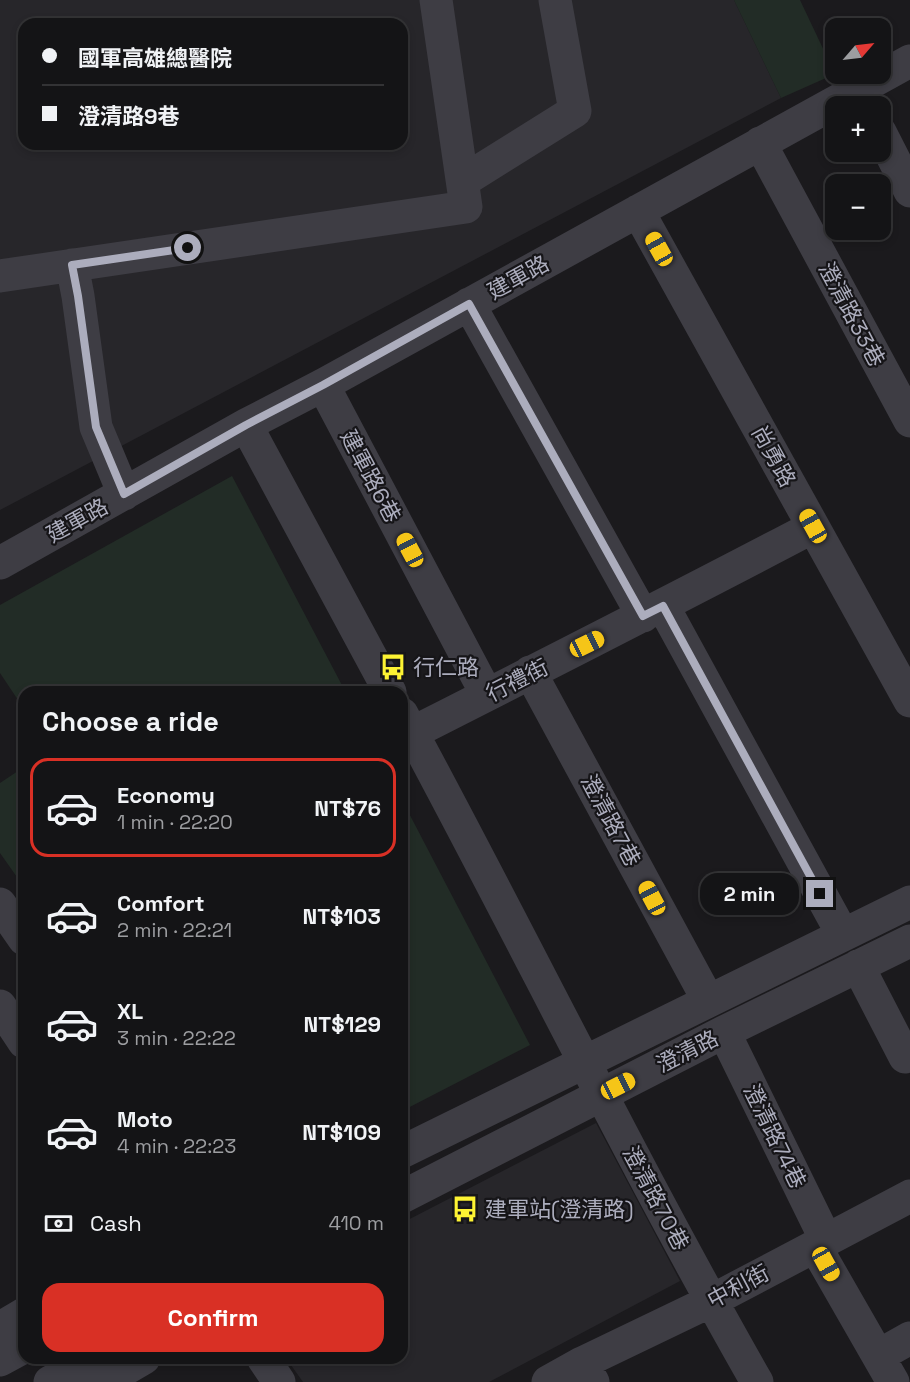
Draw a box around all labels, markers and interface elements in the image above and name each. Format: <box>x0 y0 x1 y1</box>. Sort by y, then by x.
north arrow <box>825 18 891 84</box>
map controls <box>825 18 891 240</box>
text: 國軍高雄總醫院 <box>78 44 232 72</box>
button: + <box>825 96 891 162</box>
text: 澄清路9巷 <box>78 102 180 130</box>
button: − <box>825 174 891 240</box>
car <box>642 229 676 269</box>
route start <box>174 234 201 261</box>
street label: 建軍路 <box>482 249 554 305</box>
street label: 澄清路33巷 <box>813 257 891 371</box>
street label: 尚勇路 <box>746 420 802 492</box>
street label: 建軍路6巷 <box>335 425 407 527</box>
street label: 建軍路 <box>41 492 113 548</box>
car <box>796 506 830 546</box>
car <box>394 530 426 570</box>
car <box>567 628 607 660</box>
bus stop icon: 行仁路 <box>378 652 408 682</box>
place label: 行仁路 <box>413 653 479 681</box>
street label: 行禮街 <box>481 653 553 707</box>
text: Choose a ride <box>42 704 219 739</box>
street label: 澄清路7巷 <box>575 769 647 871</box>
icon: car <box>45 781 99 835</box>
text: Economy <box>117 781 215 809</box>
text: NT$76 <box>314 794 381 822</box>
text: 1 min · 22:20 <box>117 809 233 835</box>
callout: 2 min <box>700 873 799 915</box>
car <box>636 878 668 918</box>
route end <box>806 880 833 907</box>
text: 2 min <box>724 881 775 907</box>
icon: car <box>45 889 99 943</box>
text: Comfort <box>117 889 205 917</box>
text: NT$103 <box>302 902 381 930</box>
text: 2 min · 22:21 <box>117 917 232 943</box>
icon: car <box>45 997 99 1051</box>
text: XL <box>117 997 143 1025</box>
text: NT$129 <box>303 1010 381 1038</box>
street label: 澄清路 <box>651 1024 723 1078</box>
text: 3 min · 22:22 <box>117 1025 236 1051</box>
car <box>598 1070 638 1102</box>
street label: 澄清路74巷 <box>738 1079 812 1193</box>
icon: car <box>45 1105 99 1159</box>
text: Moto <box>117 1105 173 1133</box>
text: NT$109 <box>302 1118 381 1146</box>
text: 4 min · 22:23 <box>117 1133 236 1159</box>
street label: 澄清路70巷 <box>617 1141 695 1255</box>
bus stop icon: 建軍站(澄清路) <box>450 1194 480 1224</box>
place label: 建軍站(澄清路) <box>485 1195 634 1223</box>
icon: cash <box>42 1207 75 1240</box>
text: Cash <box>90 1209 142 1237</box>
text: 410 m <box>328 1210 384 1236</box>
car <box>809 1244 843 1284</box>
street label: 中利街 <box>702 1258 774 1314</box>
button: Confirm <box>42 1283 384 1352</box>

